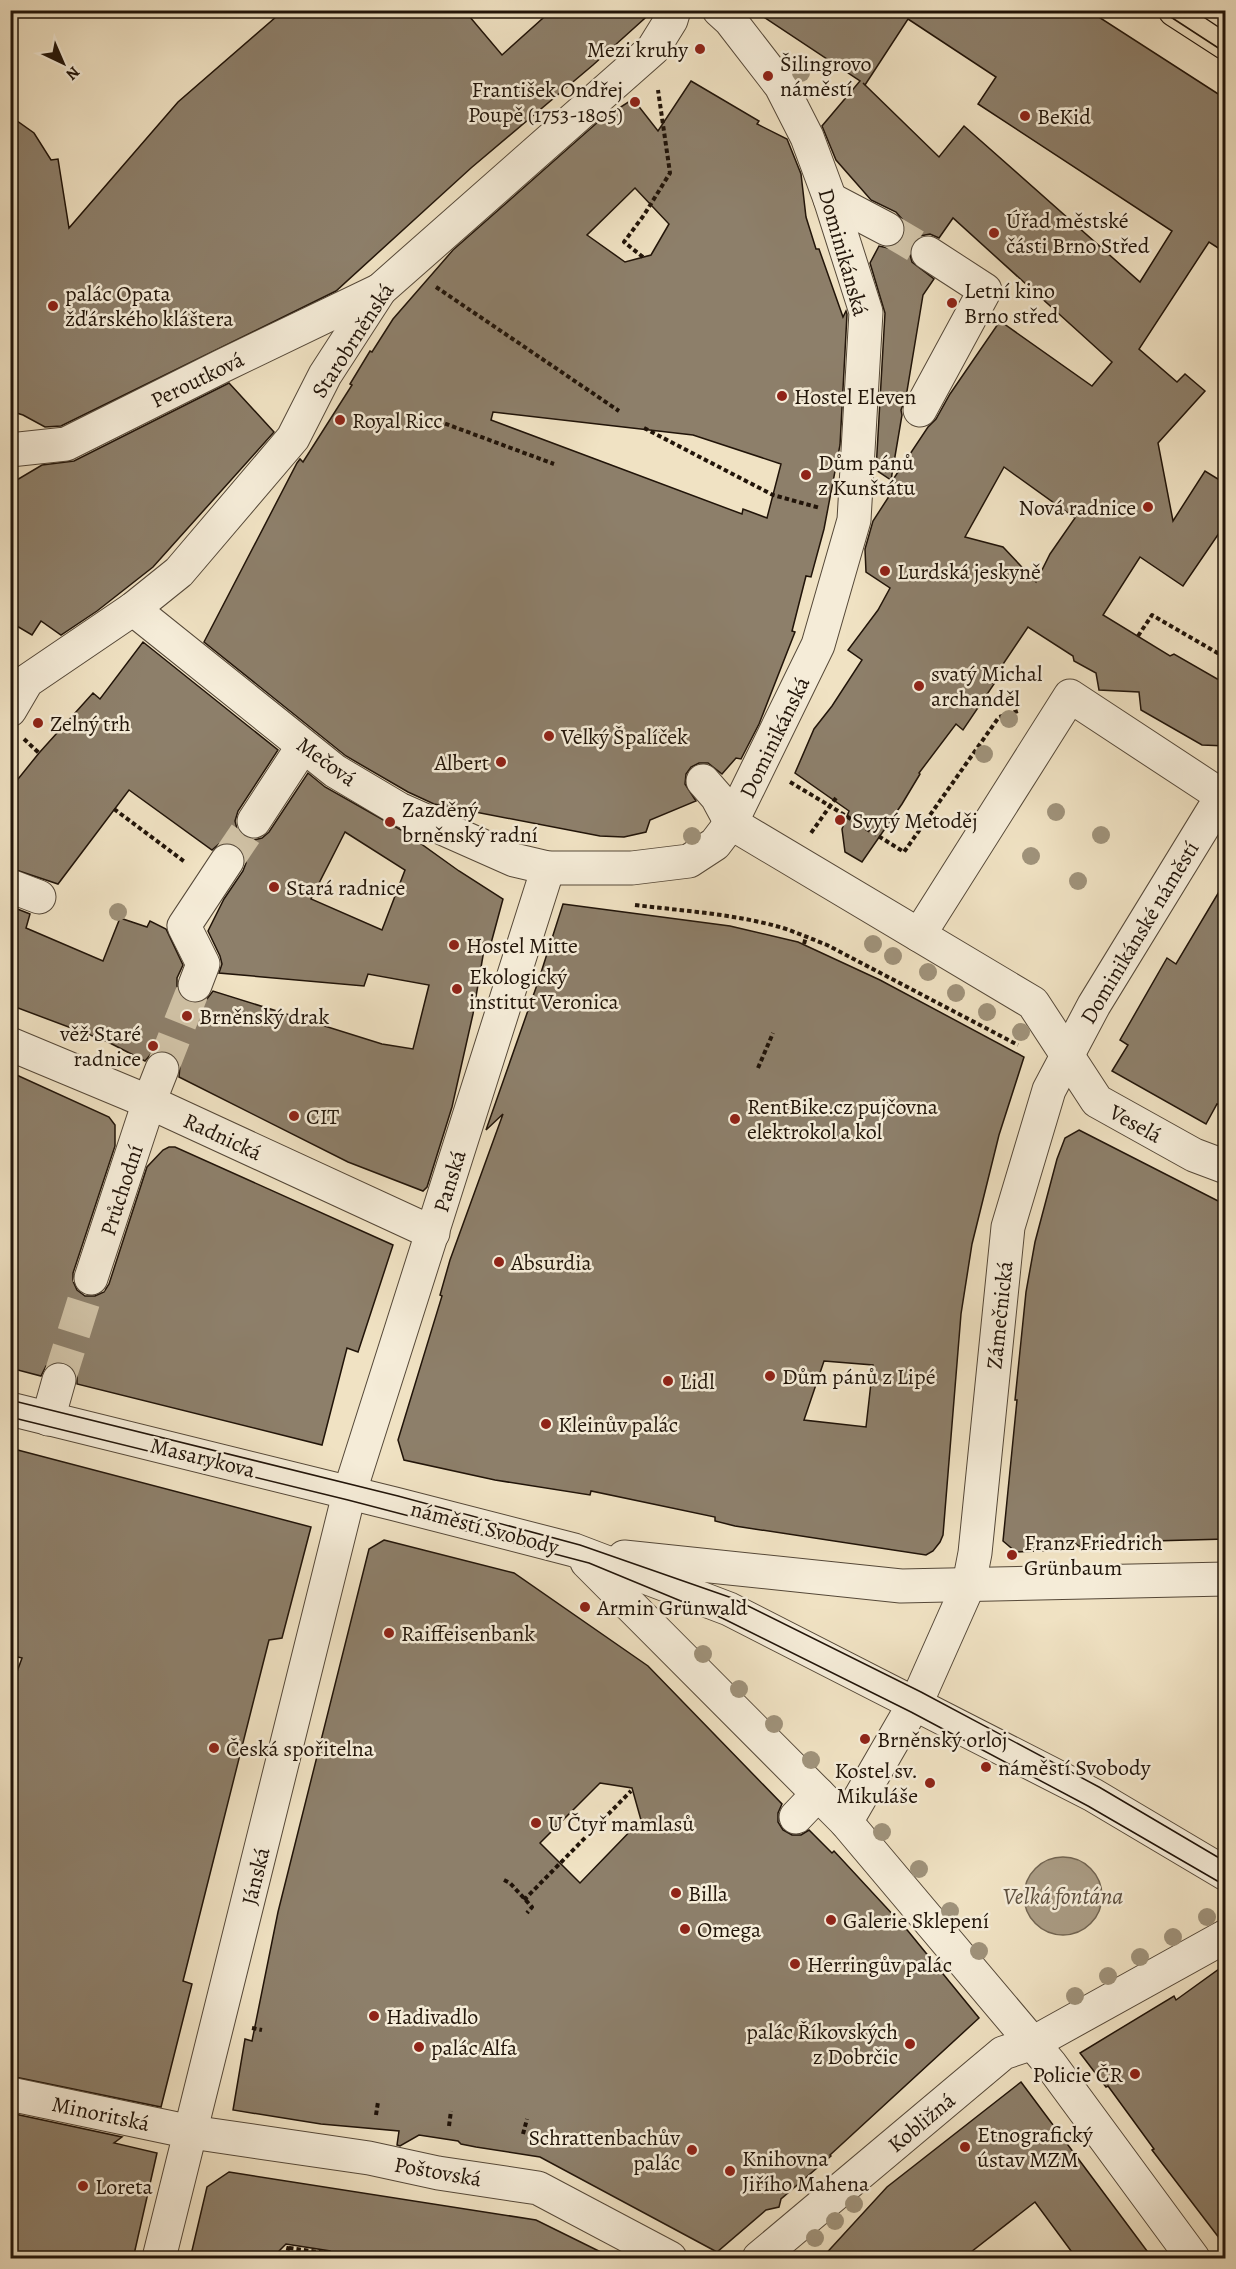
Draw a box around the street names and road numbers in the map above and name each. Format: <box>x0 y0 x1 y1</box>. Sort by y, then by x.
street label: Dominikánská <box>810 185 876 320</box>
street label: Starobrněnská <box>304 277 402 404</box>
street label: Peroutková <box>146 344 250 415</box>
street label: Dominikánská <box>733 671 818 803</box>
street label: Mečová <box>290 730 363 794</box>
street label: Dominikánské náměstí <box>1073 836 1206 1030</box>
street label: Veselá <box>1103 1097 1168 1151</box>
street label: Radnická <box>178 1106 267 1168</box>
street label: Průchodní <box>93 1141 151 1240</box>
street label: Panská <box>426 1146 474 1216</box>
street label: Zámečnická <box>979 1259 1021 1371</box>
street label: Masarykova <box>147 1430 259 1486</box>
street label: náměstí Svobody <box>407 1494 562 1562</box>
street label: Jánská <box>234 1844 278 1908</box>
street label: Kobližná <box>882 2085 962 2160</box>
street label: Minoritská <box>49 2089 153 2139</box>
street label: Poštovská <box>392 2150 485 2195</box>

